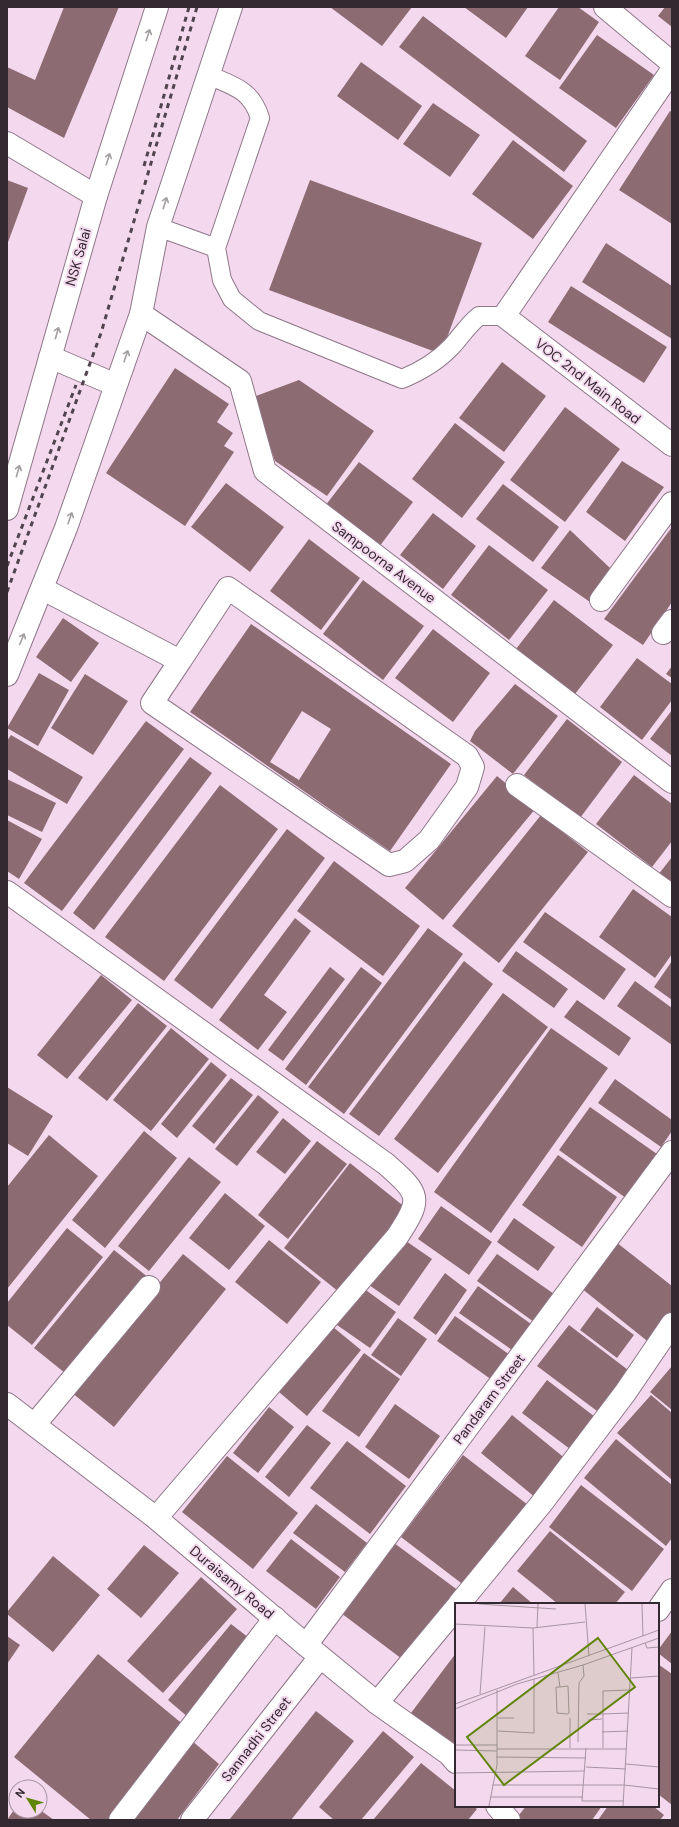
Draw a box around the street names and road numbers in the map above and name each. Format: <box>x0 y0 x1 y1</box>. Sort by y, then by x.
street label: NSK Salai <box>61 226 95 288</box>
street label: VOC 2nd Main Road <box>532 334 644 428</box>
street label: Sampoorna Avenue <box>328 517 440 607</box>
street label: Pandaram Street <box>449 1350 529 1448</box>
street label: Duraisamy Road <box>186 1541 278 1623</box>
street label: Sannadhi Street <box>217 1693 295 1785</box>

